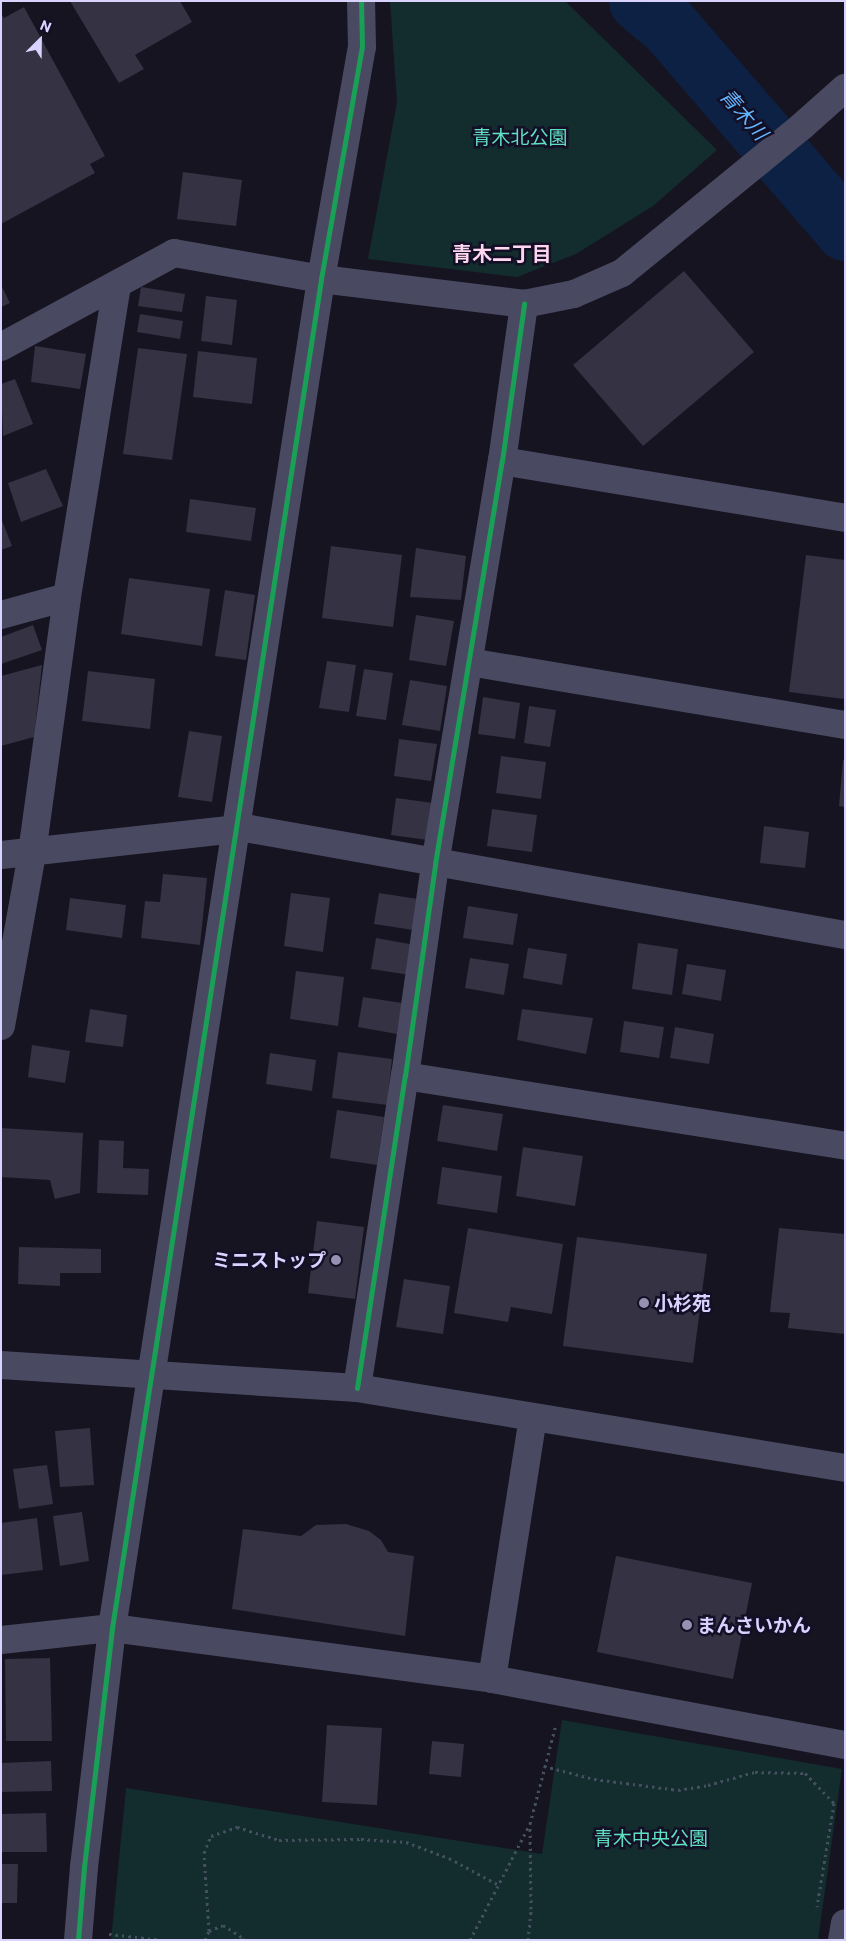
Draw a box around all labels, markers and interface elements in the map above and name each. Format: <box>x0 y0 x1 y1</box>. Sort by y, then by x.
north arrow <box>15 15 65 65</box>
text: N <box>38 16 54 36</box>
water label: 青木川 <box>715 83 773 145</box>
park label: 青木北公園 <box>473 126 567 148</box>
district label: 青木二丁目 <box>452 241 552 265</box>
place label: ミニストップ <box>212 1249 326 1271</box>
marker: ミニストップ <box>330 1254 342 1266</box>
place label: 小杉苑 <box>654 1292 711 1314</box>
marker: 小杉苑 <box>638 1297 650 1309</box>
place label: まんさいかん <box>697 1614 811 1636</box>
marker: まんさいかん <box>681 1619 693 1631</box>
park label: 青木中央公園 <box>594 1827 708 1849</box>

